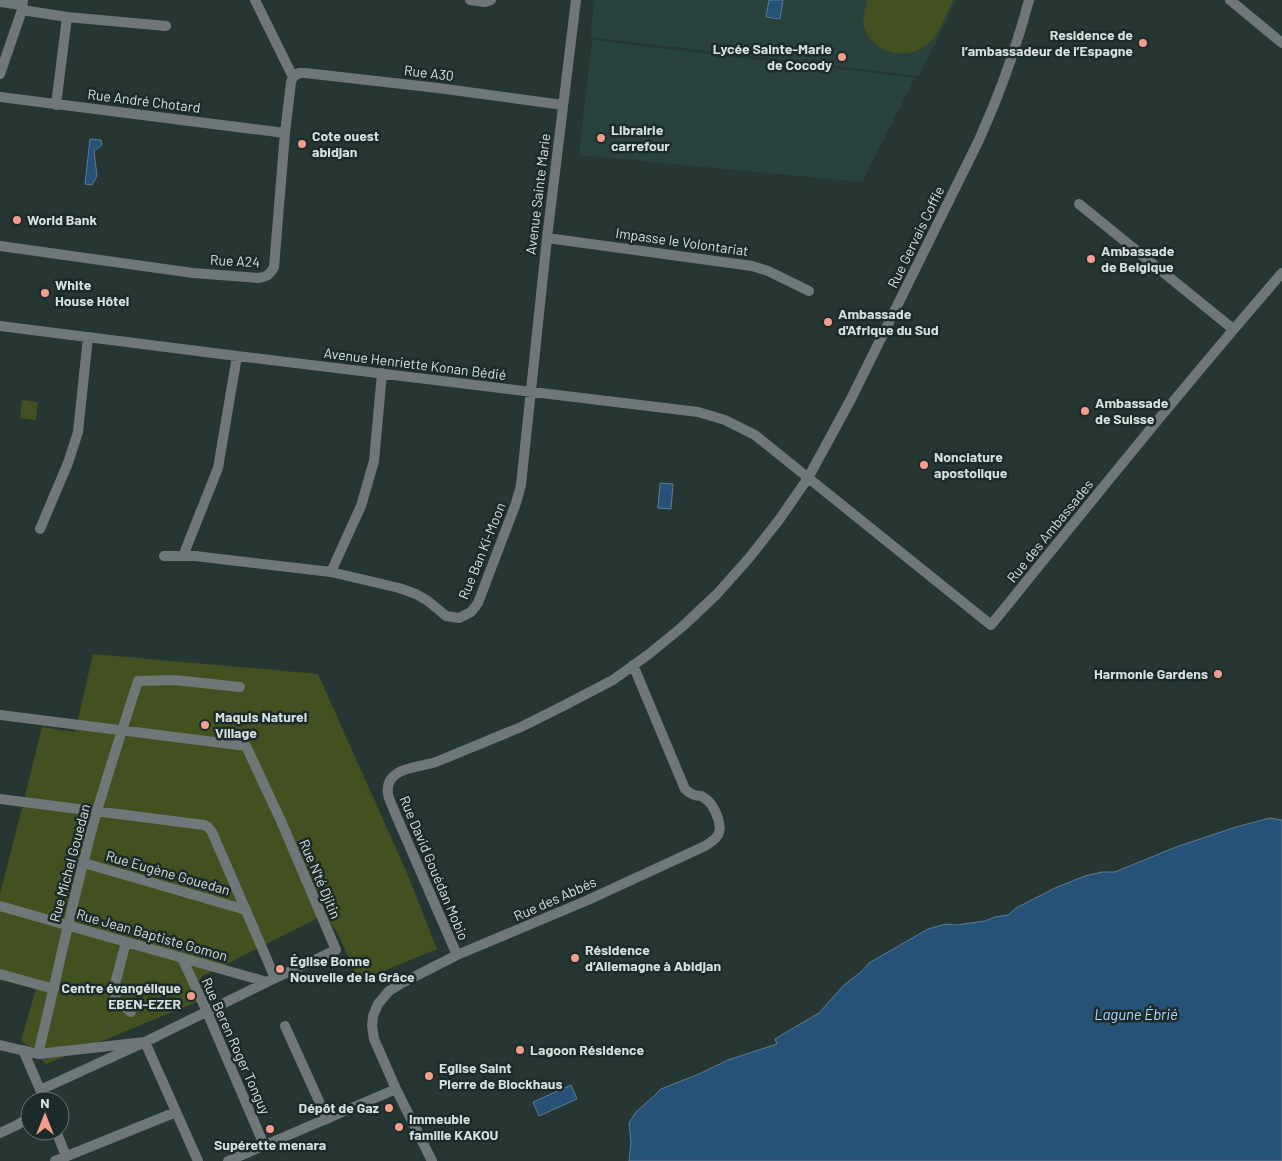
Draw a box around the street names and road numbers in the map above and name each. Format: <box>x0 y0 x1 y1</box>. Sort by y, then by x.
street label: Rue A30 <box>403 61 455 84</box>
street label: Rue André Chotard <box>87 85 201 116</box>
street label: Avenue Sainte Marie <box>522 132 553 256</box>
street label: Rue Gervais Coffie <box>884 183 948 291</box>
street label: Impasse le Volontariat <box>615 224 749 259</box>
street label: Rue A24 <box>210 251 260 270</box>
street label: Avenue Henriette Konan Bédié <box>323 344 507 383</box>
street label: Rue des Ambassades <box>1003 475 1097 586</box>
street label: Rue Ban Ki-Moon <box>454 500 509 602</box>
street label: Rue David Gouédan Mobio <box>396 793 473 943</box>
street label: Rue Michel Gouedan <box>46 802 93 924</box>
street label: Rue N'té Djitin <box>296 837 345 921</box>
street label: Rue Eugène Gouedan <box>104 847 232 898</box>
street label: Rue des Abbés <box>511 873 599 924</box>
street label: Rue Jean Baptiste Gomon <box>75 905 230 964</box>
street label: Rue Beren Roger Tonguy <box>199 975 275 1117</box>

